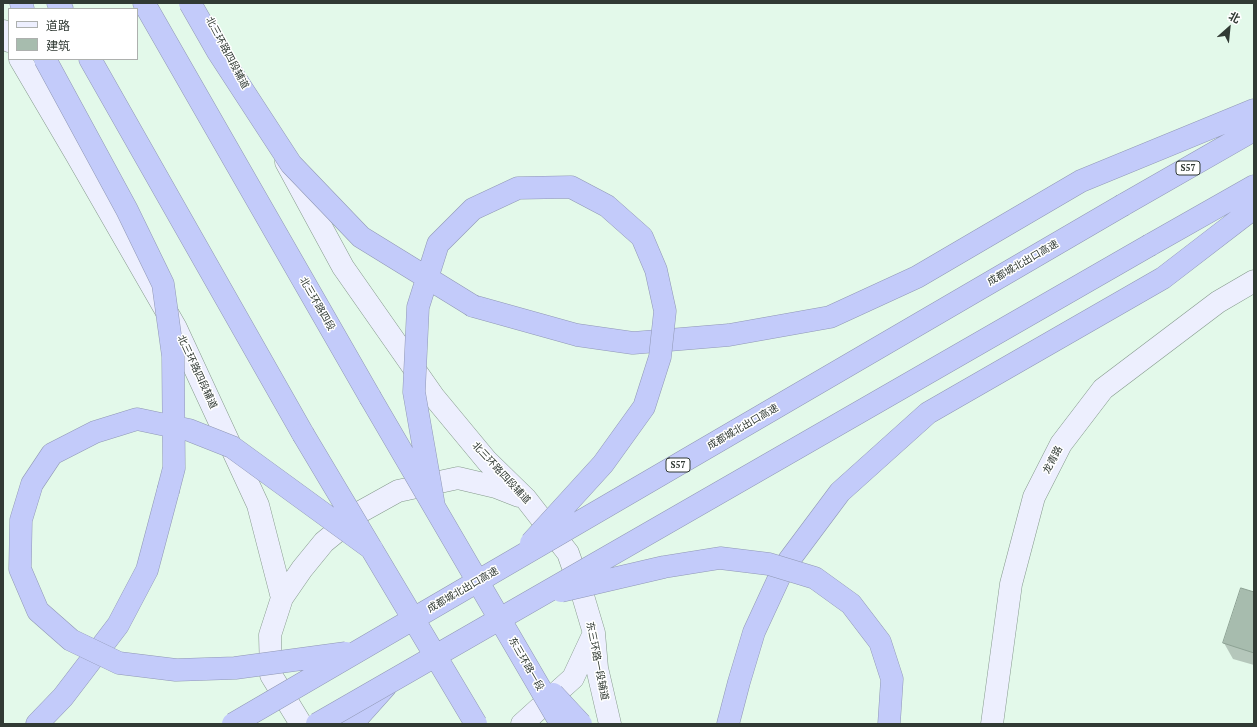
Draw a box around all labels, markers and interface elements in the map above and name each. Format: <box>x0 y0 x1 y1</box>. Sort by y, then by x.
legend <box>8 8 138 60</box>
north arrow <box>1209 8 1249 48</box>
text: 北 <box>1226 9 1243 26</box>
street label: 北三环路四段辅道 <box>203 15 251 91</box>
text: 道路 <box>46 18 70 33</box>
text: 建筑 <box>46 38 70 53</box>
road number: S57 <box>1176 161 1200 175</box>
street label: 成都城北出口高速 <box>985 238 1061 288</box>
street label: 北三环路四段 <box>297 275 337 333</box>
street label: 北三环路四段辅道 <box>175 333 219 411</box>
street label: 成都城北出口高速 <box>705 402 781 452</box>
street label: 北三环路四段辅道 <box>469 440 533 506</box>
street label: 龙青路 <box>1041 444 1065 476</box>
road number: S57 <box>666 458 690 472</box>
street label: 成都城北出口高速 <box>425 565 501 615</box>
street label: 东三环路一段辅道 <box>583 621 611 701</box>
street label: 东三环路一段 <box>506 635 546 693</box>

